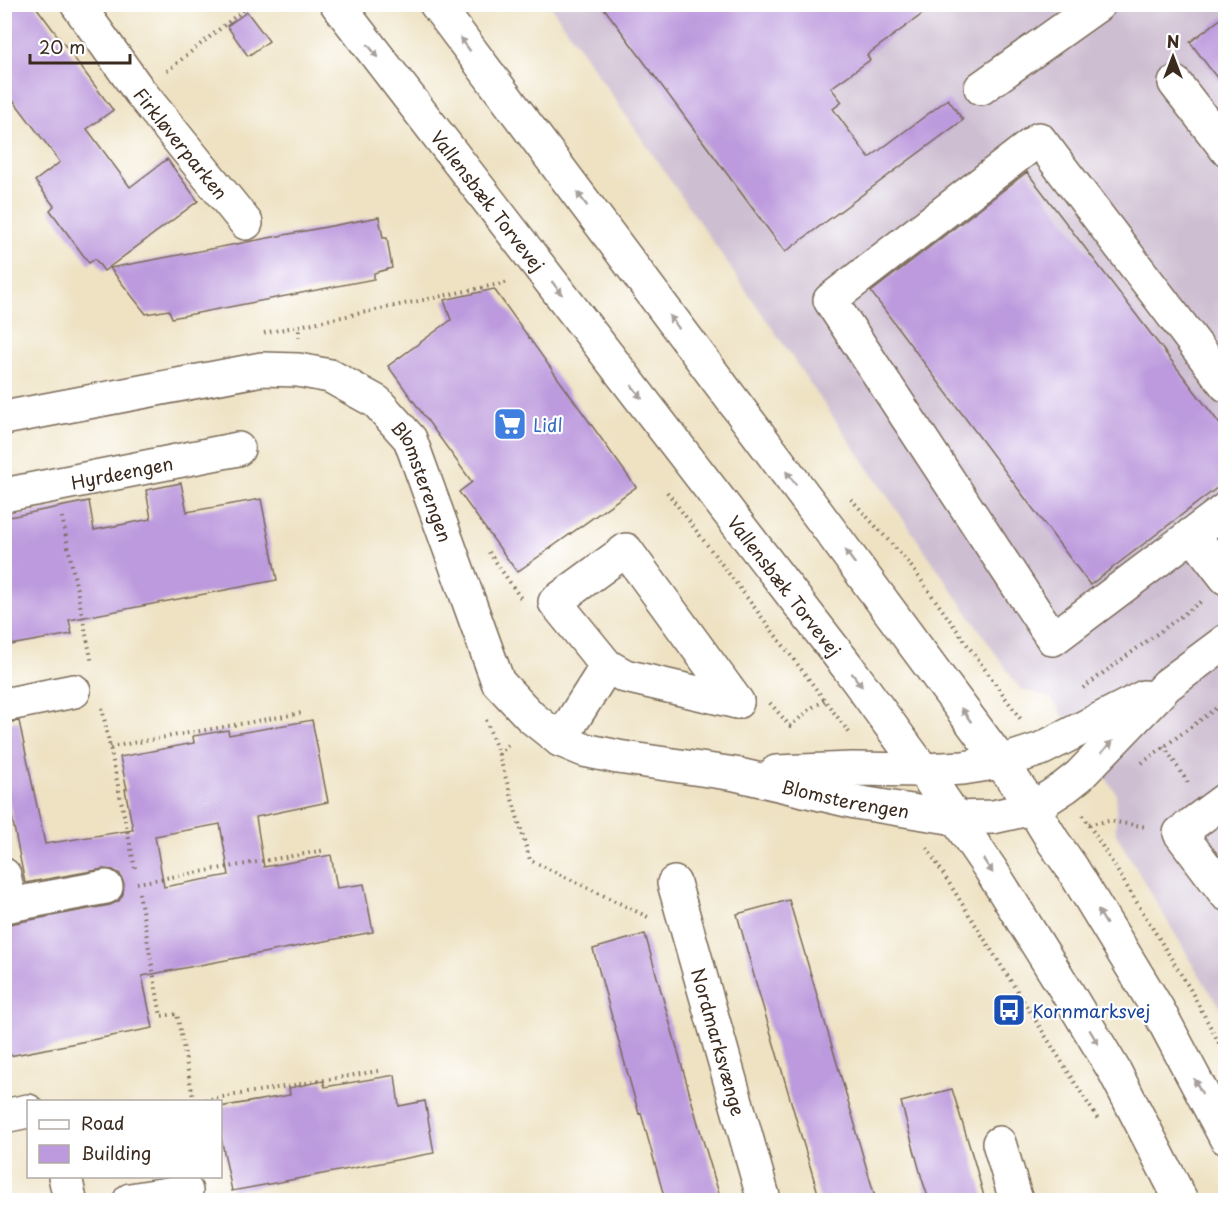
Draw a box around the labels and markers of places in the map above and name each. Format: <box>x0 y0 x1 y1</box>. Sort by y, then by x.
supermarket icon: Lidl <box>492 406 528 442</box>
place label: Lidl <box>533 411 563 438</box>
bus stop icon: Kornmarksvej <box>991 992 1027 1028</box>
place label: Kornmarksvej <box>1032 997 1150 1024</box>

